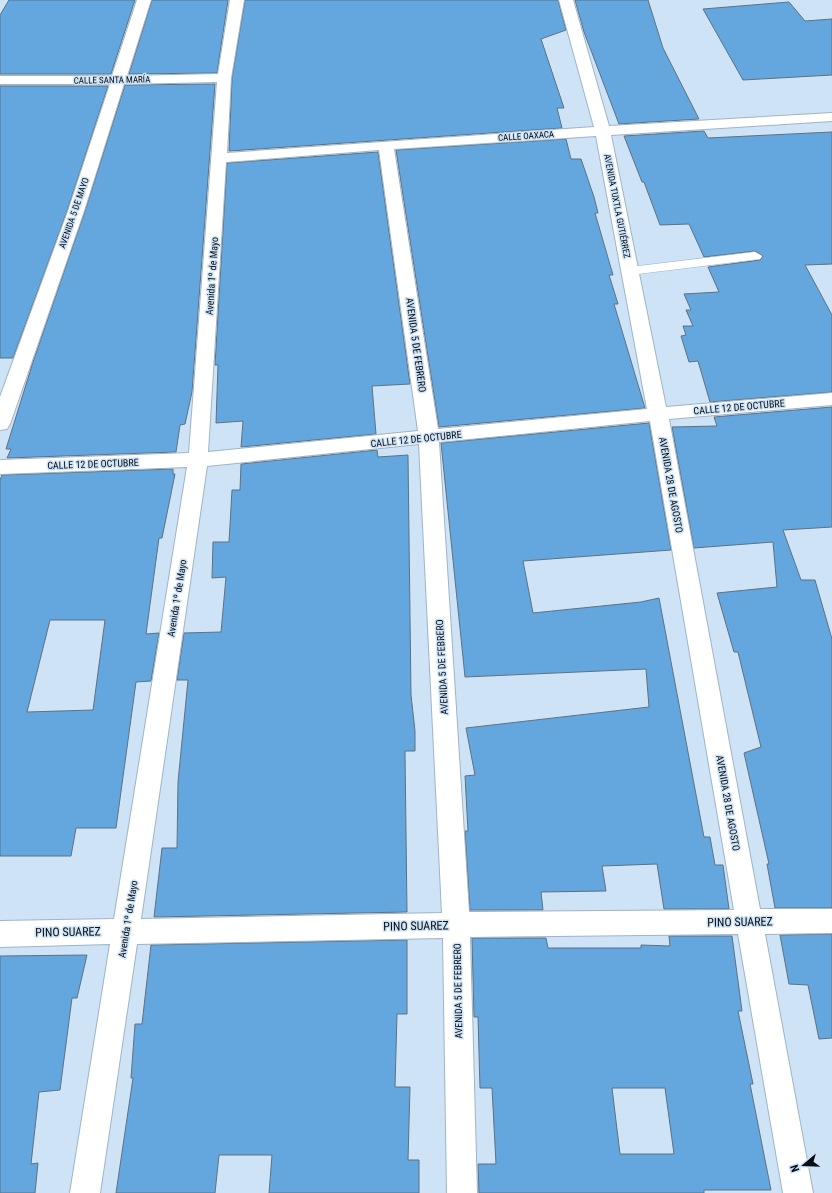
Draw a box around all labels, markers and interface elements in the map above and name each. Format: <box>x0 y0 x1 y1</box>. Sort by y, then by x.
street label: CALLE SANTA MARÍA <box>74 73 150 86</box>
street label: CALLE OAXACA <box>498 129 554 143</box>
street label: AVENIDA TUXTLA GUTIÉRREZ <box>602 153 633 259</box>
street label: AVENIDA 5 DE MAYO <box>57 176 91 250</box>
street label: Avenida 1º de Mayo <box>204 237 220 315</box>
street label: AVENIDA 5 DE FEBRERO <box>404 297 428 393</box>
street label: CALLE 12 DE OCTUBRE <box>693 398 785 416</box>
street label: CALLE 12 DE OCTUBRE <box>370 429 462 449</box>
street label: AVENIDA 28 DE AGOSTO <box>657 436 685 534</box>
street label: CALLE 12 DE OCTUBRE <box>47 457 139 471</box>
street label: Avenida 1º de Mayo <box>165 559 189 637</box>
street label: AVENIDA 5 DE FEBRERO <box>434 619 450 715</box>
street label: AVENIDA 28 DE AGOSTO <box>714 754 742 852</box>
street label: Avenida 1º de Mayo <box>116 880 140 958</box>
street label: PINO SUAREZ <box>707 914 773 930</box>
street label: PINO SUAREZ <box>383 918 449 934</box>
street label: PINO SUAREZ <box>35 924 101 940</box>
street label: AVENIDA 5 DE FEBRERO <box>452 943 464 1039</box>
north arrow <box>784 1145 824 1185</box>
text: N <box>788 1163 802 1173</box>

